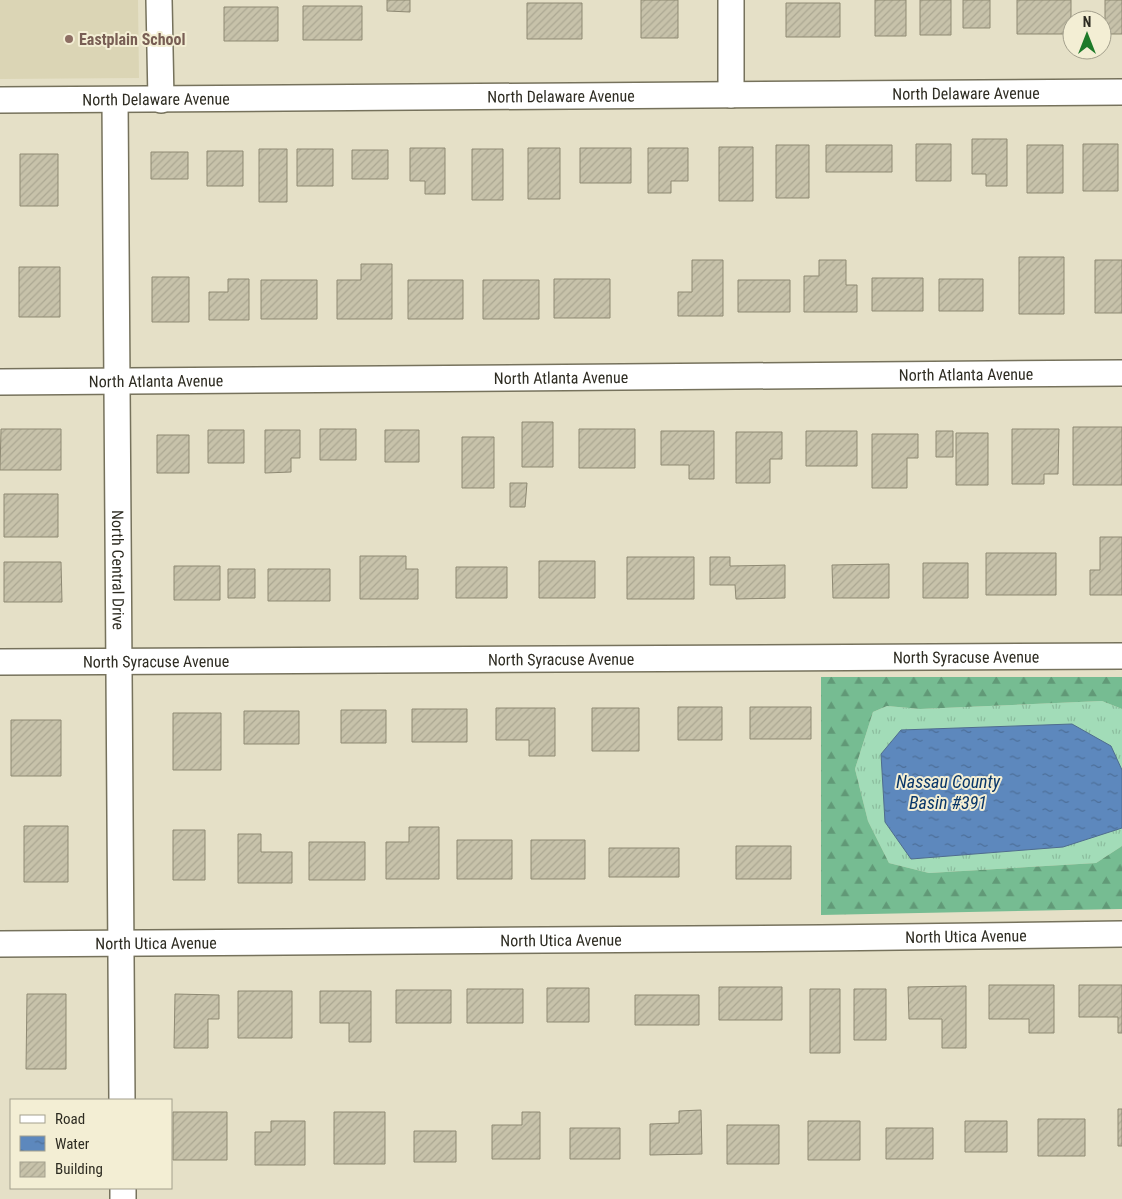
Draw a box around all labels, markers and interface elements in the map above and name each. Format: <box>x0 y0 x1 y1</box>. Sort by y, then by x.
north arrow <box>1062 10 1112 60</box>
text: N <box>1083 14 1091 30</box>
place label: Eastplain School <box>79 30 185 49</box>
marker: Eastplain School <box>63 33 75 45</box>
street label: North Delaware Avenue <box>892 84 1040 104</box>
street label: North Delaware Avenue <box>487 86 635 107</box>
street label: North Delaware Avenue <box>82 89 230 109</box>
street label: North Atlanta Avenue <box>899 365 1033 385</box>
street label: North Atlanta Avenue <box>494 368 628 388</box>
street label: North Atlanta Avenue <box>89 371 223 391</box>
street label: North Central Drive <box>108 510 128 630</box>
street label: North Syracuse Avenue <box>893 647 1039 667</box>
street label: North Syracuse Avenue <box>488 650 634 669</box>
street label: North Syracuse Avenue <box>83 652 229 672</box>
water label: Nassau County Basin #391 <box>896 771 1001 813</box>
street label: North Utica Avenue <box>905 926 1027 947</box>
street label: North Utica Avenue <box>500 930 622 950</box>
street label: North Utica Avenue <box>95 933 217 953</box>
legend <box>10 1099 172 1189</box>
text: Road <box>55 1110 85 1128</box>
text: Water <box>55 1135 90 1153</box>
text: Building <box>55 1160 103 1178</box>

